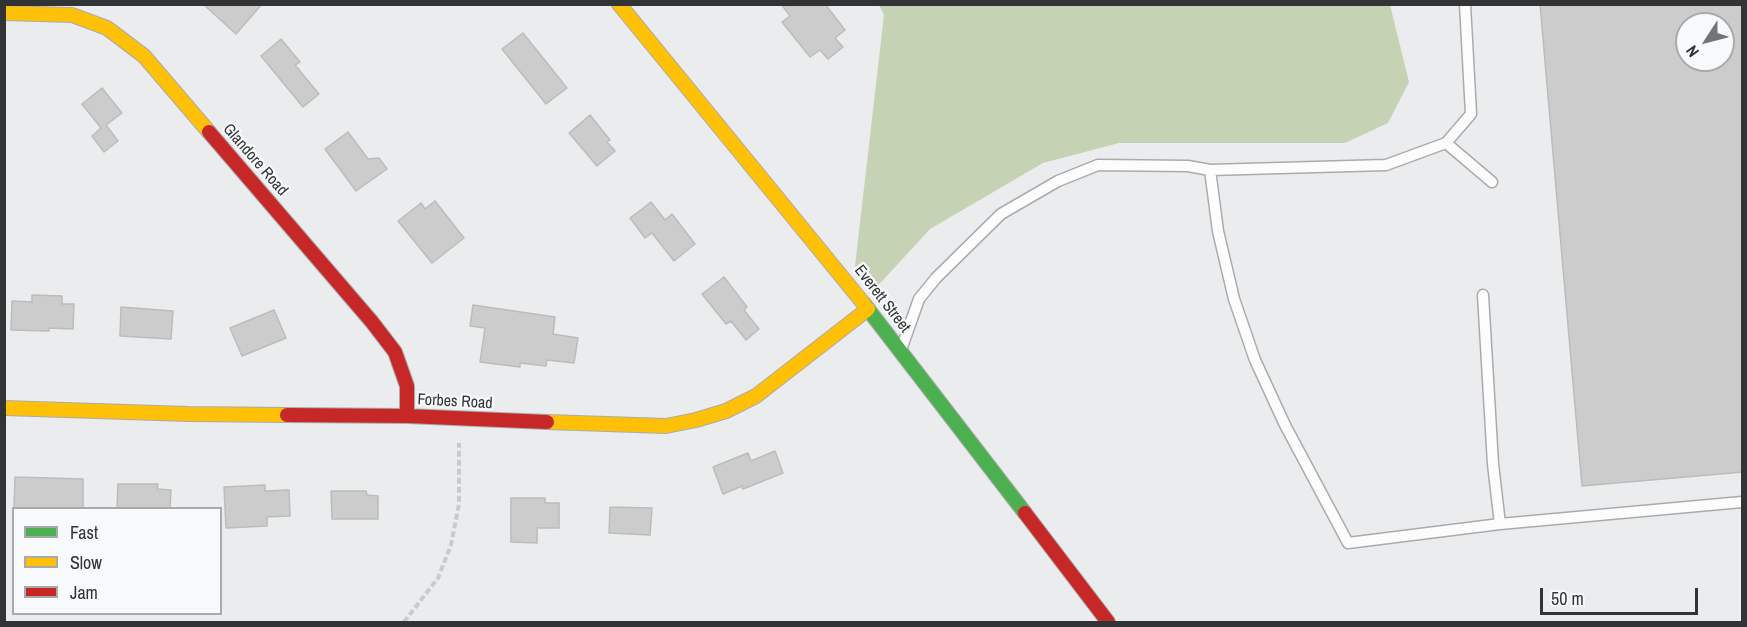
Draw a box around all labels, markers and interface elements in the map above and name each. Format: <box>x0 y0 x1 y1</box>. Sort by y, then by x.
north arrow <box>1675 12 1735 72</box>
text: N <box>1680 41 1704 62</box>
street label: Glandore Road <box>219 120 291 200</box>
street label: Everett Street <box>850 261 914 337</box>
street label: Forbes Road <box>417 390 493 414</box>
legend <box>12 507 222 615</box>
text: Fast <box>70 520 98 545</box>
text: Slow <box>70 550 102 575</box>
scale bar <box>1543 576 1700 614</box>
text: Jam <box>70 580 98 605</box>
text: 50 m <box>1551 586 1584 611</box>

